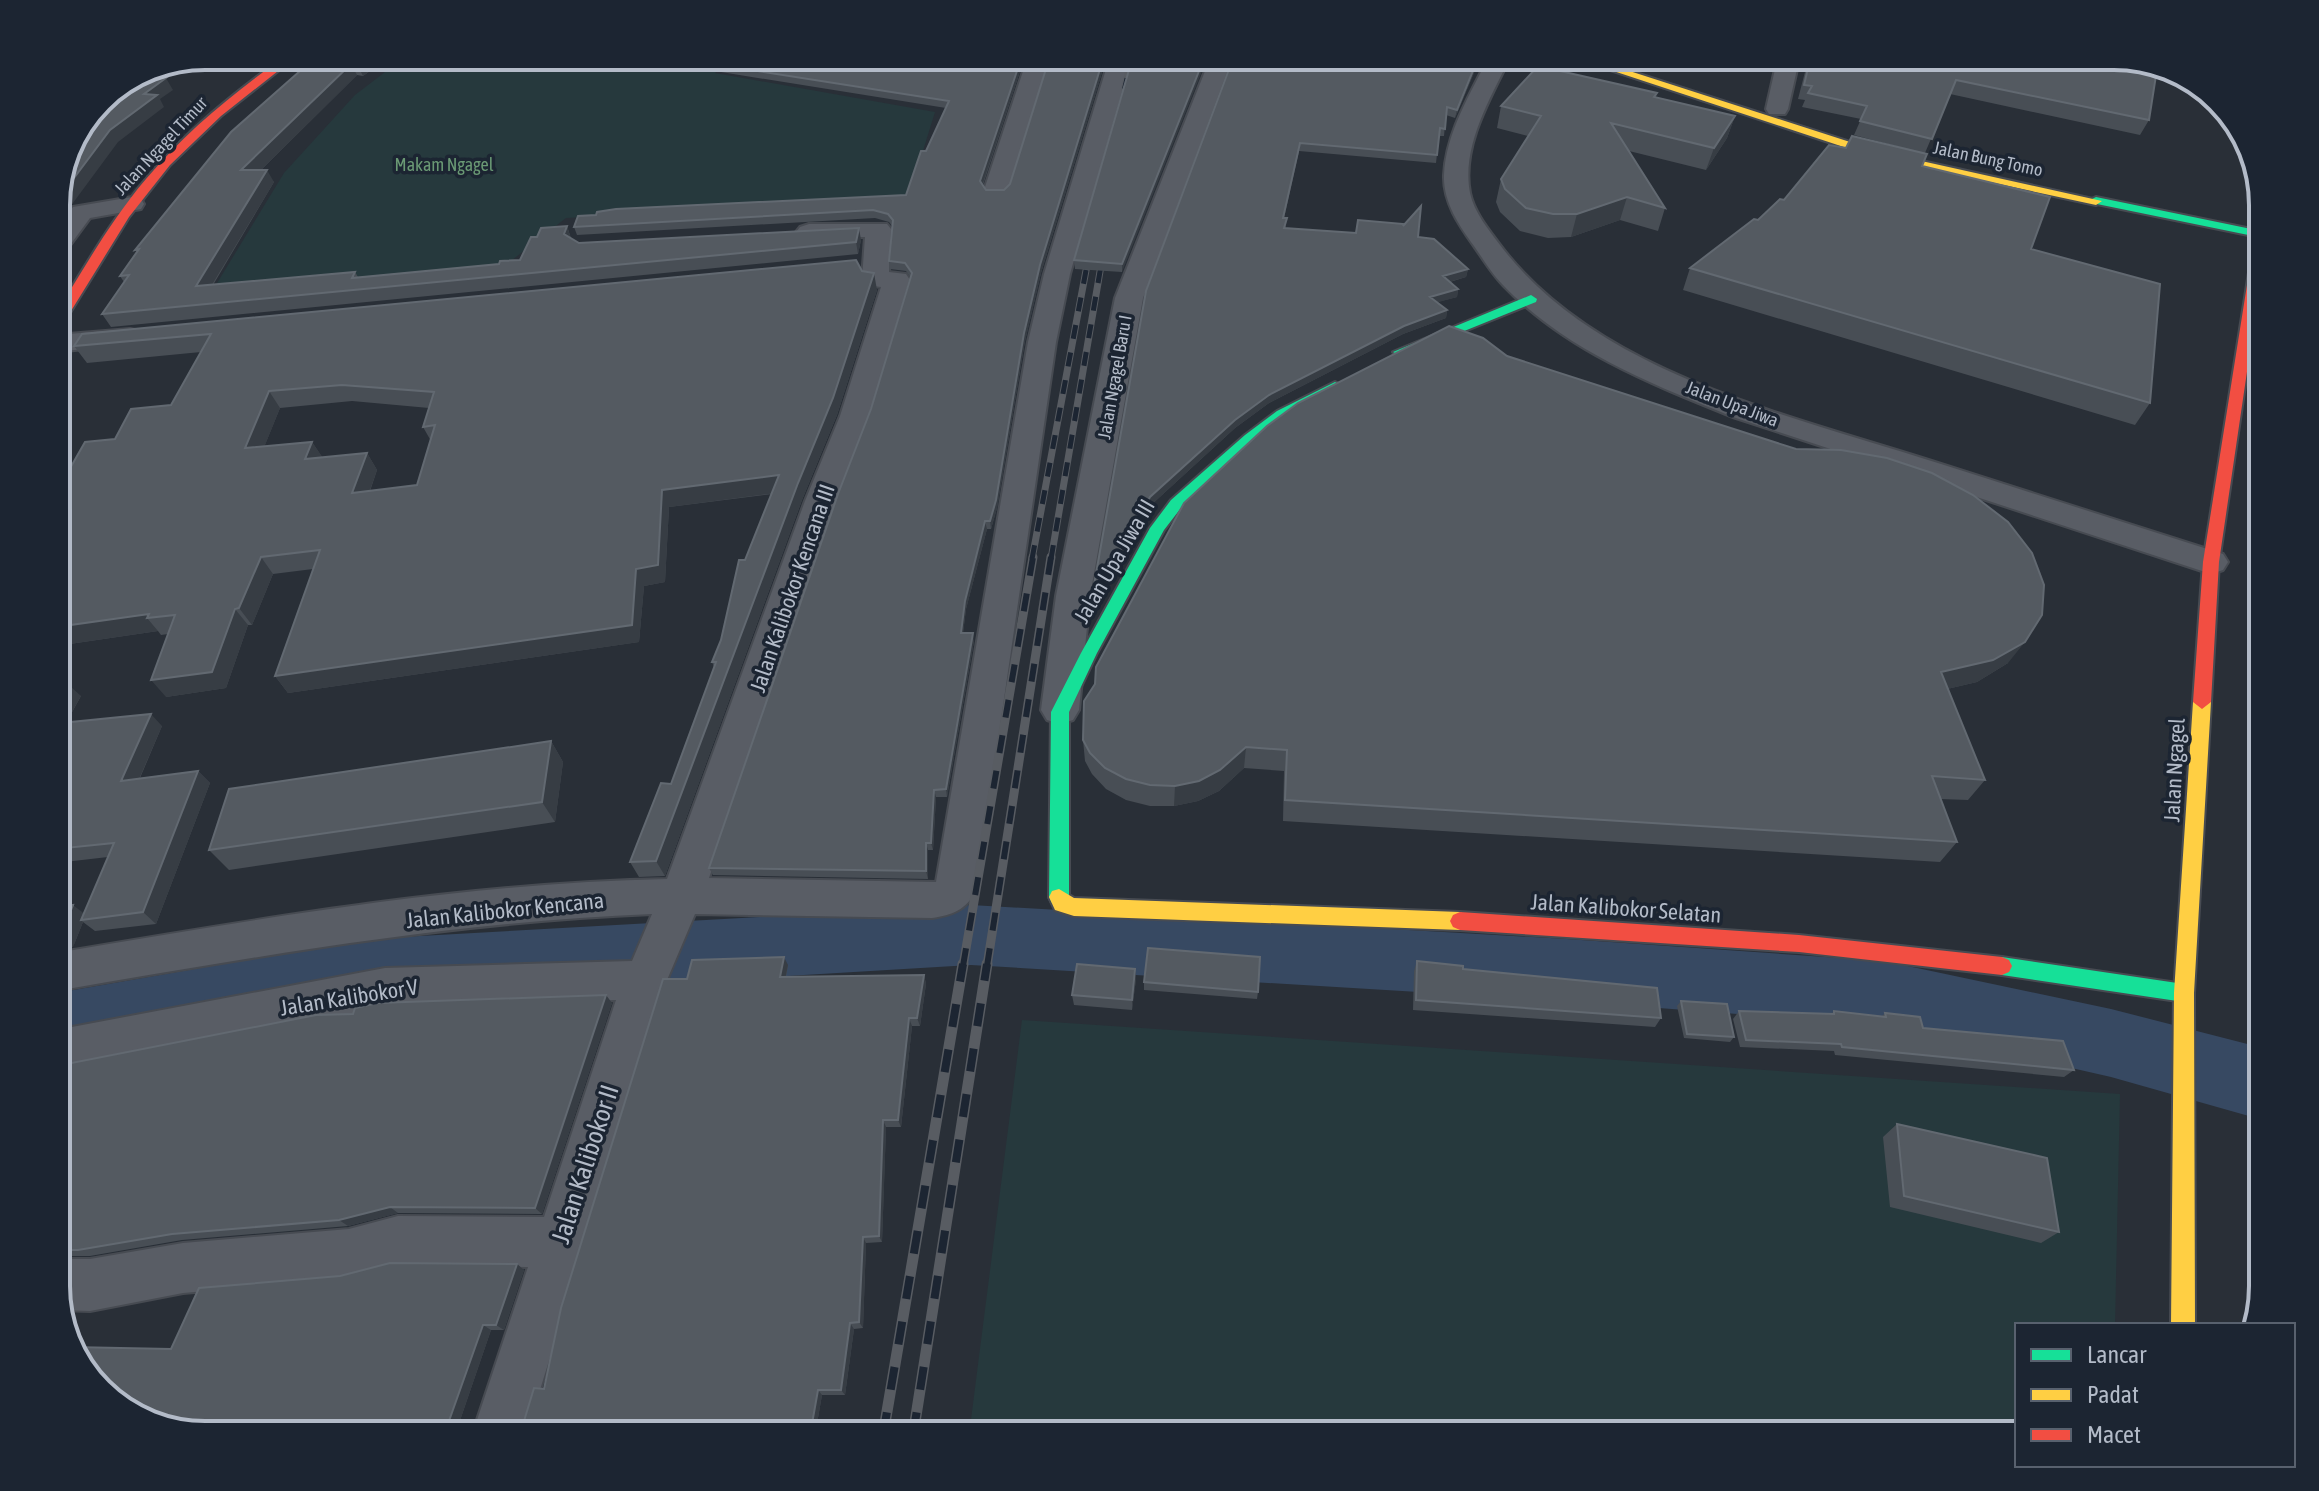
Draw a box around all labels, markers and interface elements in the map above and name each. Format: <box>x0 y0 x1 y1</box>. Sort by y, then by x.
street label: Jalan Ngagel Timur <box>110 92 212 199</box>
street label: Jalan Bung Tomo <box>1931 137 2045 180</box>
park label: Makam Ngagel <box>395 154 494 175</box>
street label: Jalan Ngagel Baru I <box>1093 313 1136 441</box>
street label: Jalan Upa Jiwa <box>1683 376 1781 431</box>
street label: Jalan Kalibokor Kencana III <box>744 480 840 696</box>
street label: Jalan Upa Jiwa III <box>1068 494 1160 628</box>
street label: Jalan Ngagel <box>2158 717 2190 823</box>
street label: Jalan Kalibokor Kencana <box>405 887 605 933</box>
street label: Jalan Kalibokor Selatan <box>1530 888 1722 928</box>
street label: Jalan Kalibokor V <box>278 973 420 1021</box>
street label: Jalan Kalibokor II <box>545 1081 625 1247</box>
legend <box>2015 1323 2295 1467</box>
text: Lancar <box>2087 1341 2147 1368</box>
text: Padat <box>2087 1381 2139 1408</box>
text: Macet <box>2087 1421 2141 1448</box>

